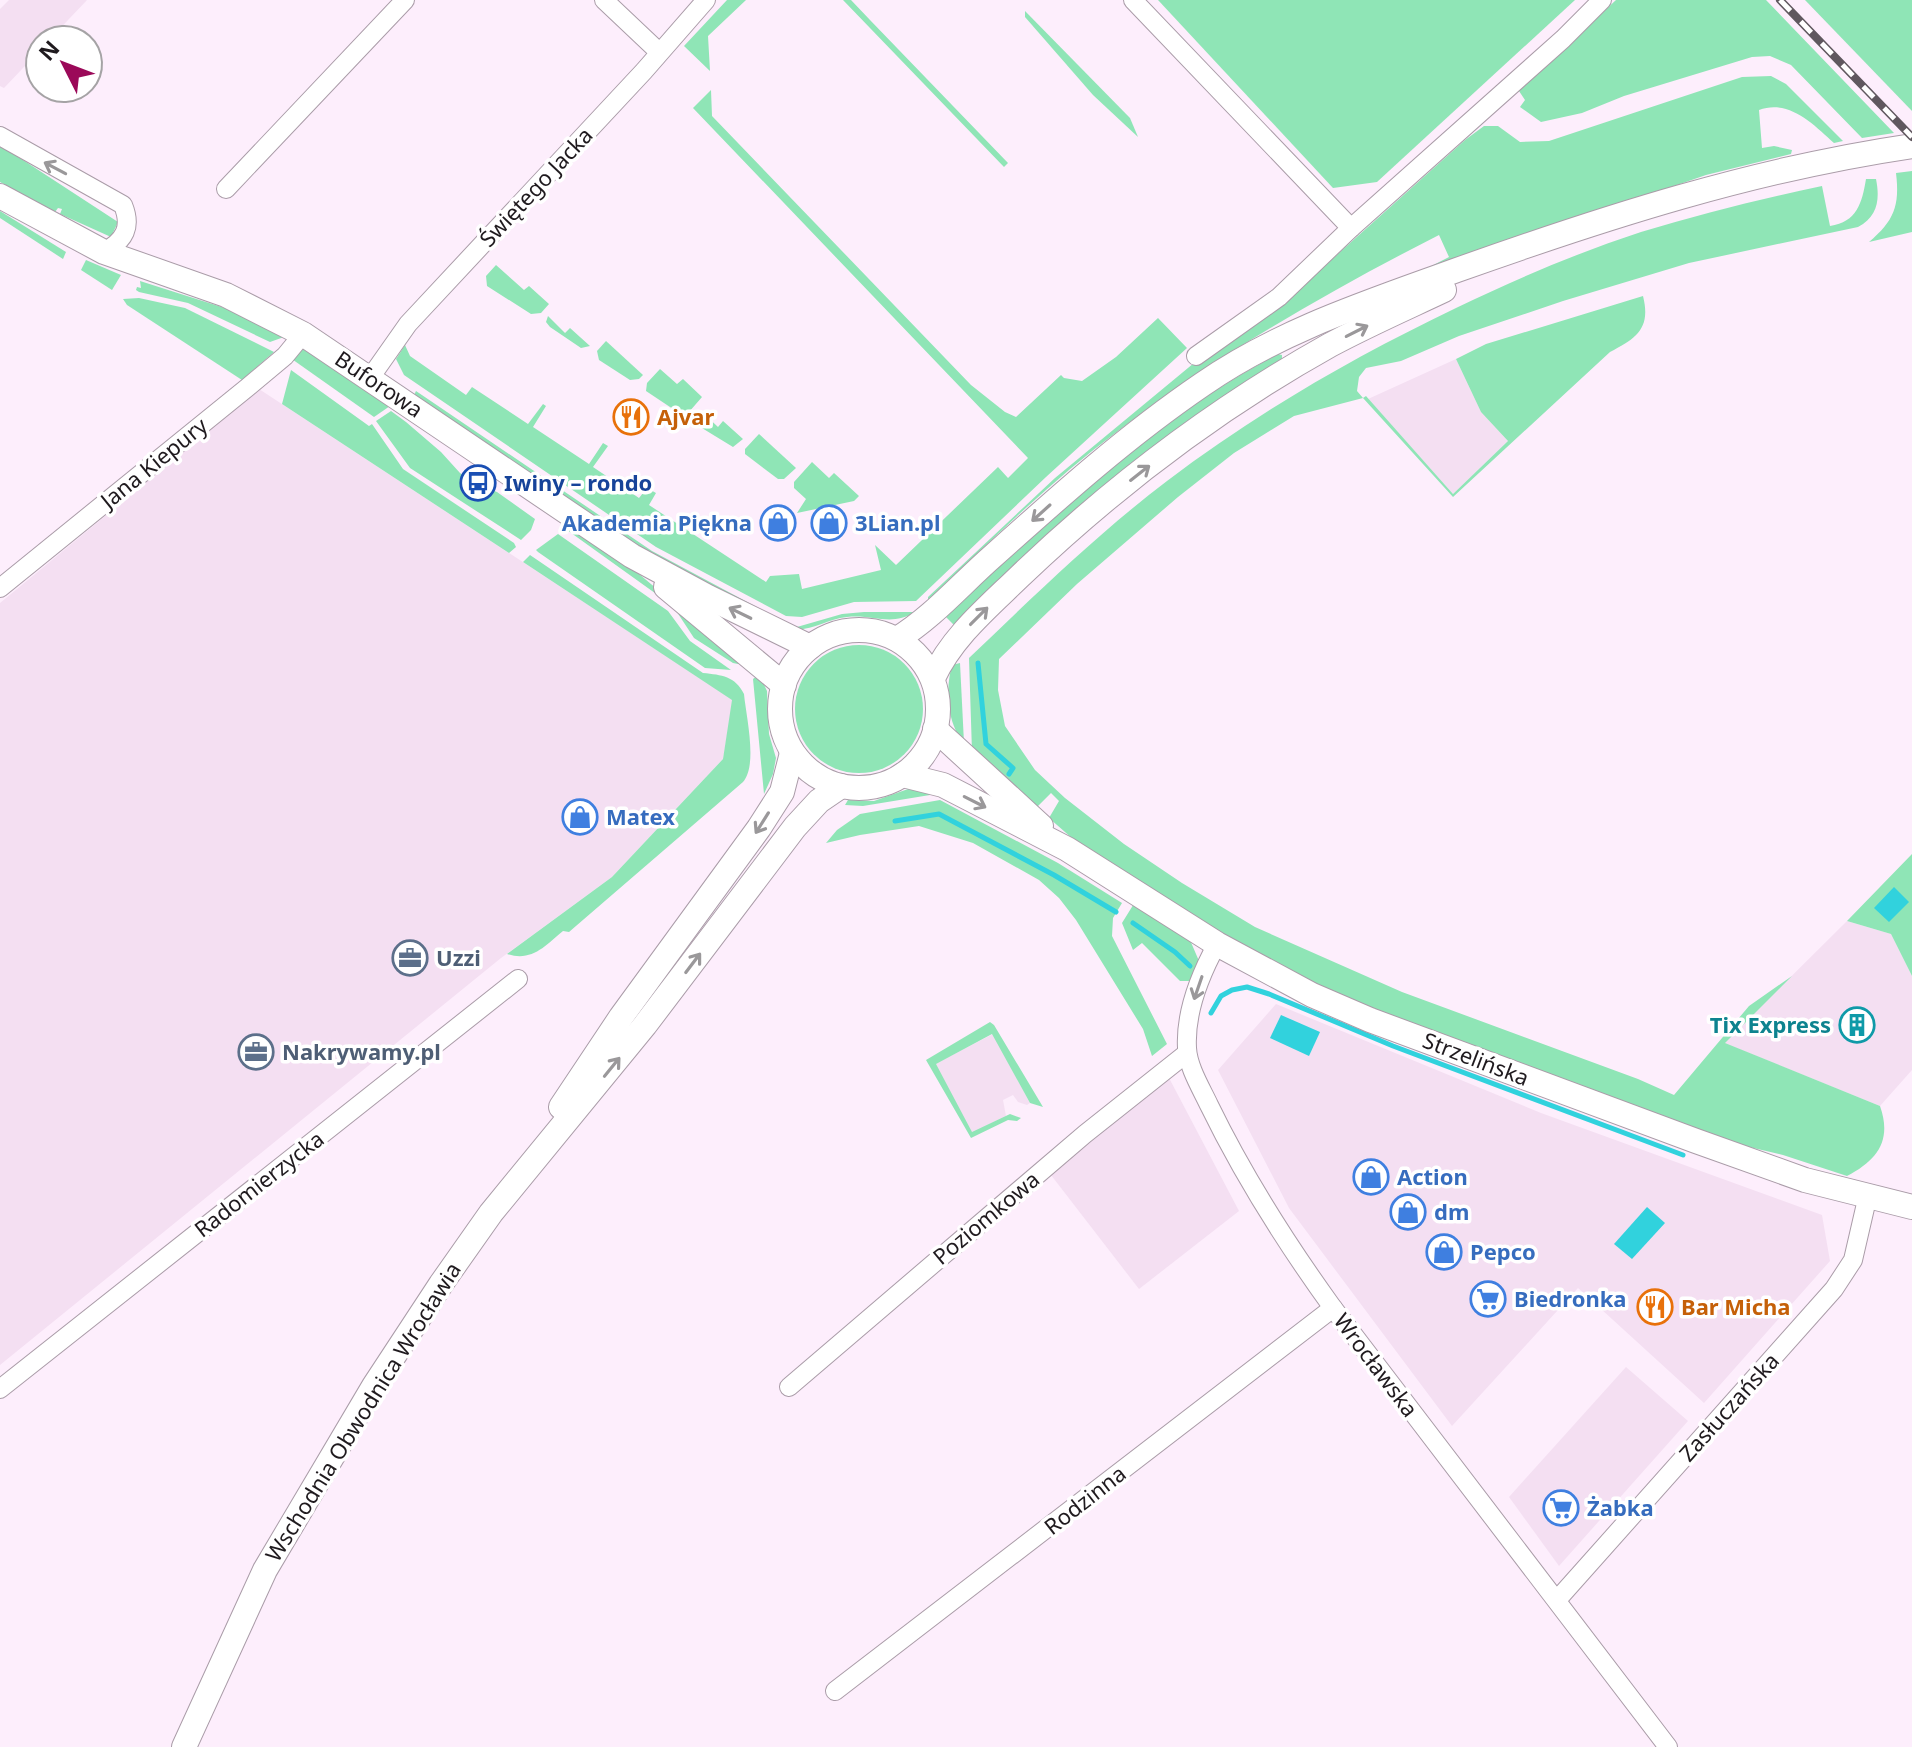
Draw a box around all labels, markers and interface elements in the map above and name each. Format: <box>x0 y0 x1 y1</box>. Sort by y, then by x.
north arrow <box>24 24 104 104</box>
text: N <box>31 33 66 67</box>
street label: Świętego Jacka <box>472 120 599 253</box>
one-way arrow <box>44 160 68 175</box>
one-way arrow <box>1345 323 1369 338</box>
street label: Buforowa <box>330 343 429 424</box>
restaurant icon: Ajvar <box>612 398 650 436</box>
place label: Ajvar <box>657 401 715 431</box>
street label: Jana Kiepury <box>92 409 214 516</box>
bus stop icon: Iwiny – rondo <box>459 464 497 502</box>
one-way arrow <box>1129 464 1150 481</box>
place label: Iwiny – rondo <box>504 467 652 497</box>
shop icon: Akademia Piękna <box>759 504 797 542</box>
shop icon: 3Lian.pl <box>810 504 848 542</box>
one-way arrow <box>1031 504 1051 522</box>
place label: Akademia Piękna <box>562 507 752 537</box>
place label: 3Lian.pl <box>855 507 941 537</box>
one-way arrow <box>728 605 752 620</box>
one-way arrow <box>969 607 988 626</box>
one-way arrow <box>963 794 987 810</box>
shop icon: Matex <box>561 798 599 836</box>
place label: Matex <box>606 801 675 831</box>
one-way arrow <box>753 811 769 834</box>
office icon: Uzzi <box>391 939 429 977</box>
place label: Uzzi <box>436 942 481 972</box>
one-way arrow <box>684 953 701 974</box>
one-way arrow <box>1189 975 1204 1000</box>
building icon: Tix Express <box>1838 1006 1876 1044</box>
place label: Tix Express <box>1710 1009 1831 1039</box>
street label: Strzelińska <box>1419 1024 1534 1092</box>
office icon: Nakrywamy.pl <box>237 1033 275 1071</box>
place label: Nakrywamy.pl <box>282 1036 441 1066</box>
one-way arrow <box>603 1057 621 1077</box>
street label: Radomierzycka <box>187 1123 329 1243</box>
shop icon: Action <box>1352 1158 1390 1196</box>
place label: Action <box>1397 1161 1468 1191</box>
street label: Poziomkowa <box>926 1164 1045 1271</box>
shop icon: dm <box>1389 1193 1427 1231</box>
place label: dm <box>1434 1196 1469 1226</box>
shop icon: Pepco <box>1425 1233 1463 1271</box>
place label: Pepco <box>1470 1236 1536 1266</box>
street label: Wschodnia Obwodnica Wrocławia <box>257 1256 467 1567</box>
supermarket icon: Biedronka <box>1469 1280 1507 1318</box>
place label: Biedronka <box>1514 1283 1627 1313</box>
restaurant icon: Bar Micha <box>1636 1288 1674 1326</box>
place label: Bar Micha <box>1681 1291 1791 1321</box>
street label: Wrocławska <box>1328 1306 1426 1422</box>
street label: Zasłuczańska <box>1672 1346 1785 1467</box>
street label: Rodzinna <box>1037 1458 1131 1541</box>
supermarket icon: Żabka <box>1542 1489 1580 1527</box>
place label: Żabka <box>1587 1492 1654 1522</box>

